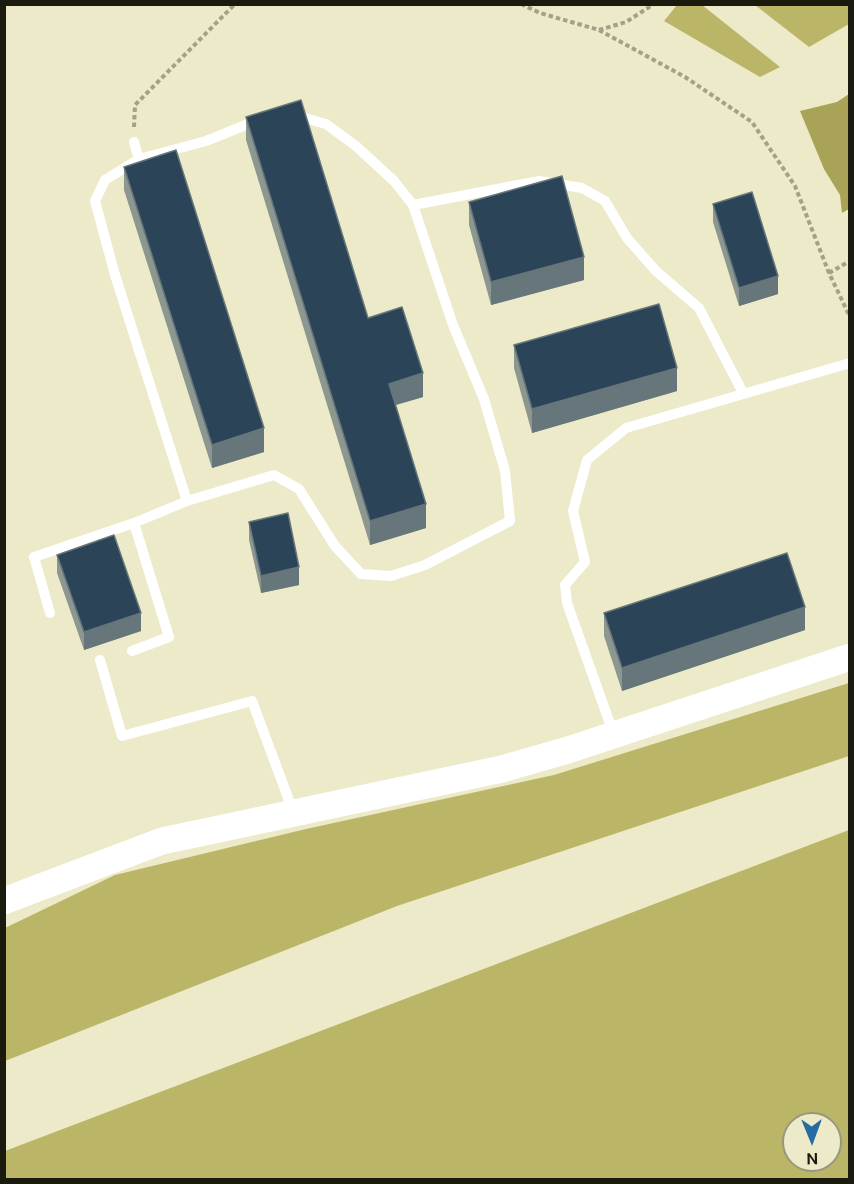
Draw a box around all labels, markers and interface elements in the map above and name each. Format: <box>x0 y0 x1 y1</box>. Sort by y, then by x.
north arrow <box>782 1112 842 1172</box>
text: N <box>806 1148 818 1169</box>

